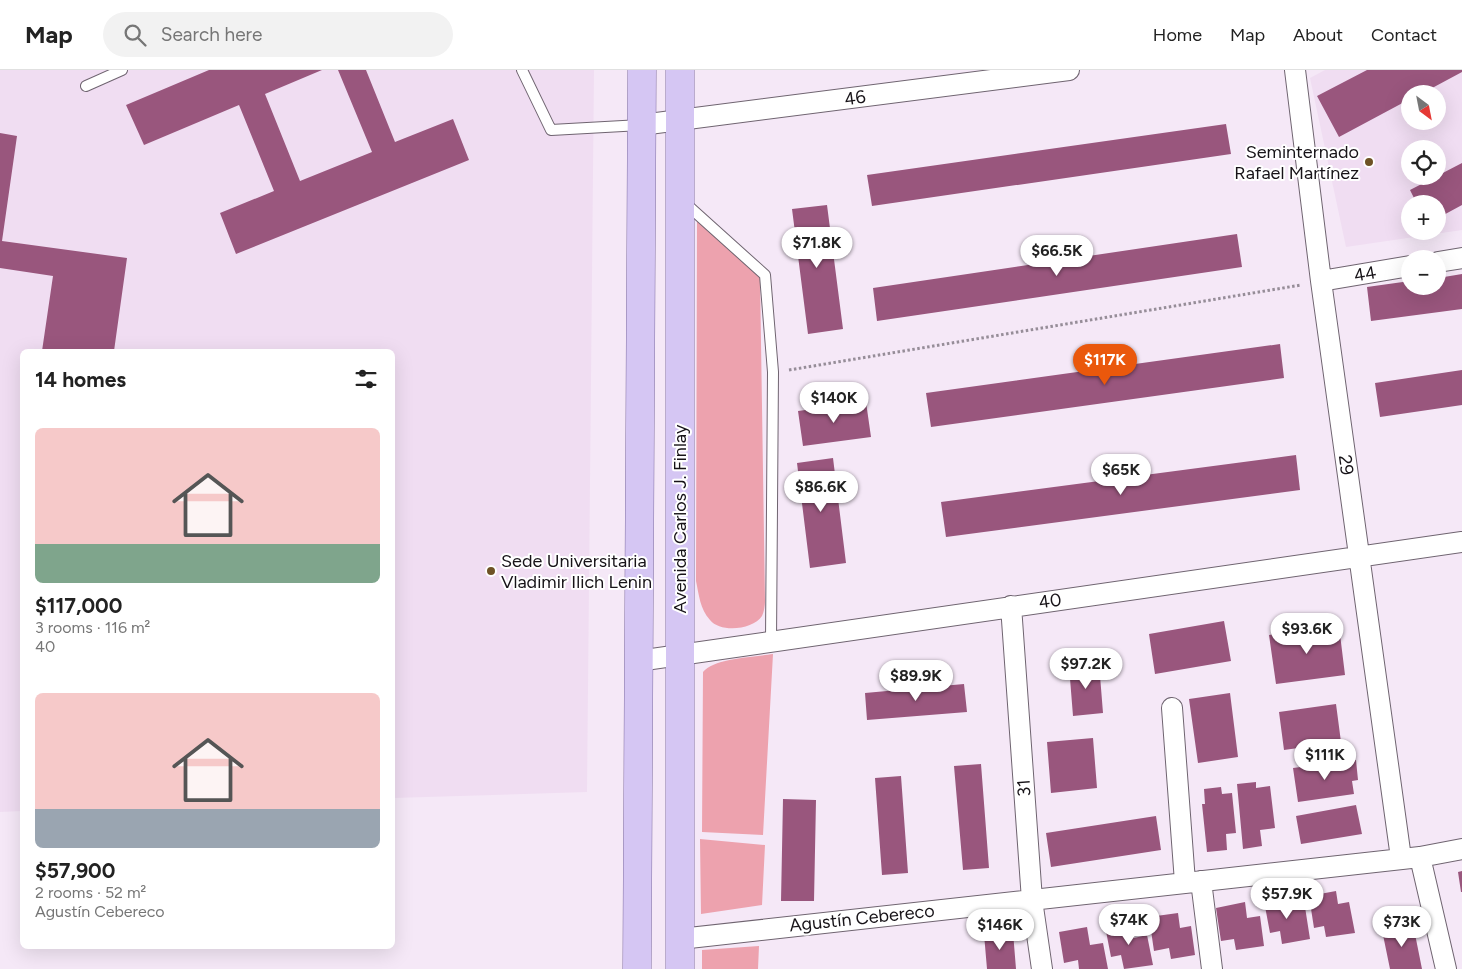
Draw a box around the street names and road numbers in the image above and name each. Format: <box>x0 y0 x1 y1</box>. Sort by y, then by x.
street label: 46 <box>843 86 867 110</box>
street label: 44 <box>1352 261 1378 287</box>
street label: Avenida Carlos J. Finlay <box>669 424 691 613</box>
street label: 29 <box>1334 453 1358 477</box>
street label: 40 <box>1037 589 1063 613</box>
street label: 31 <box>1012 779 1036 797</box>
street label: Agustín Cebereco <box>788 899 936 937</box>

